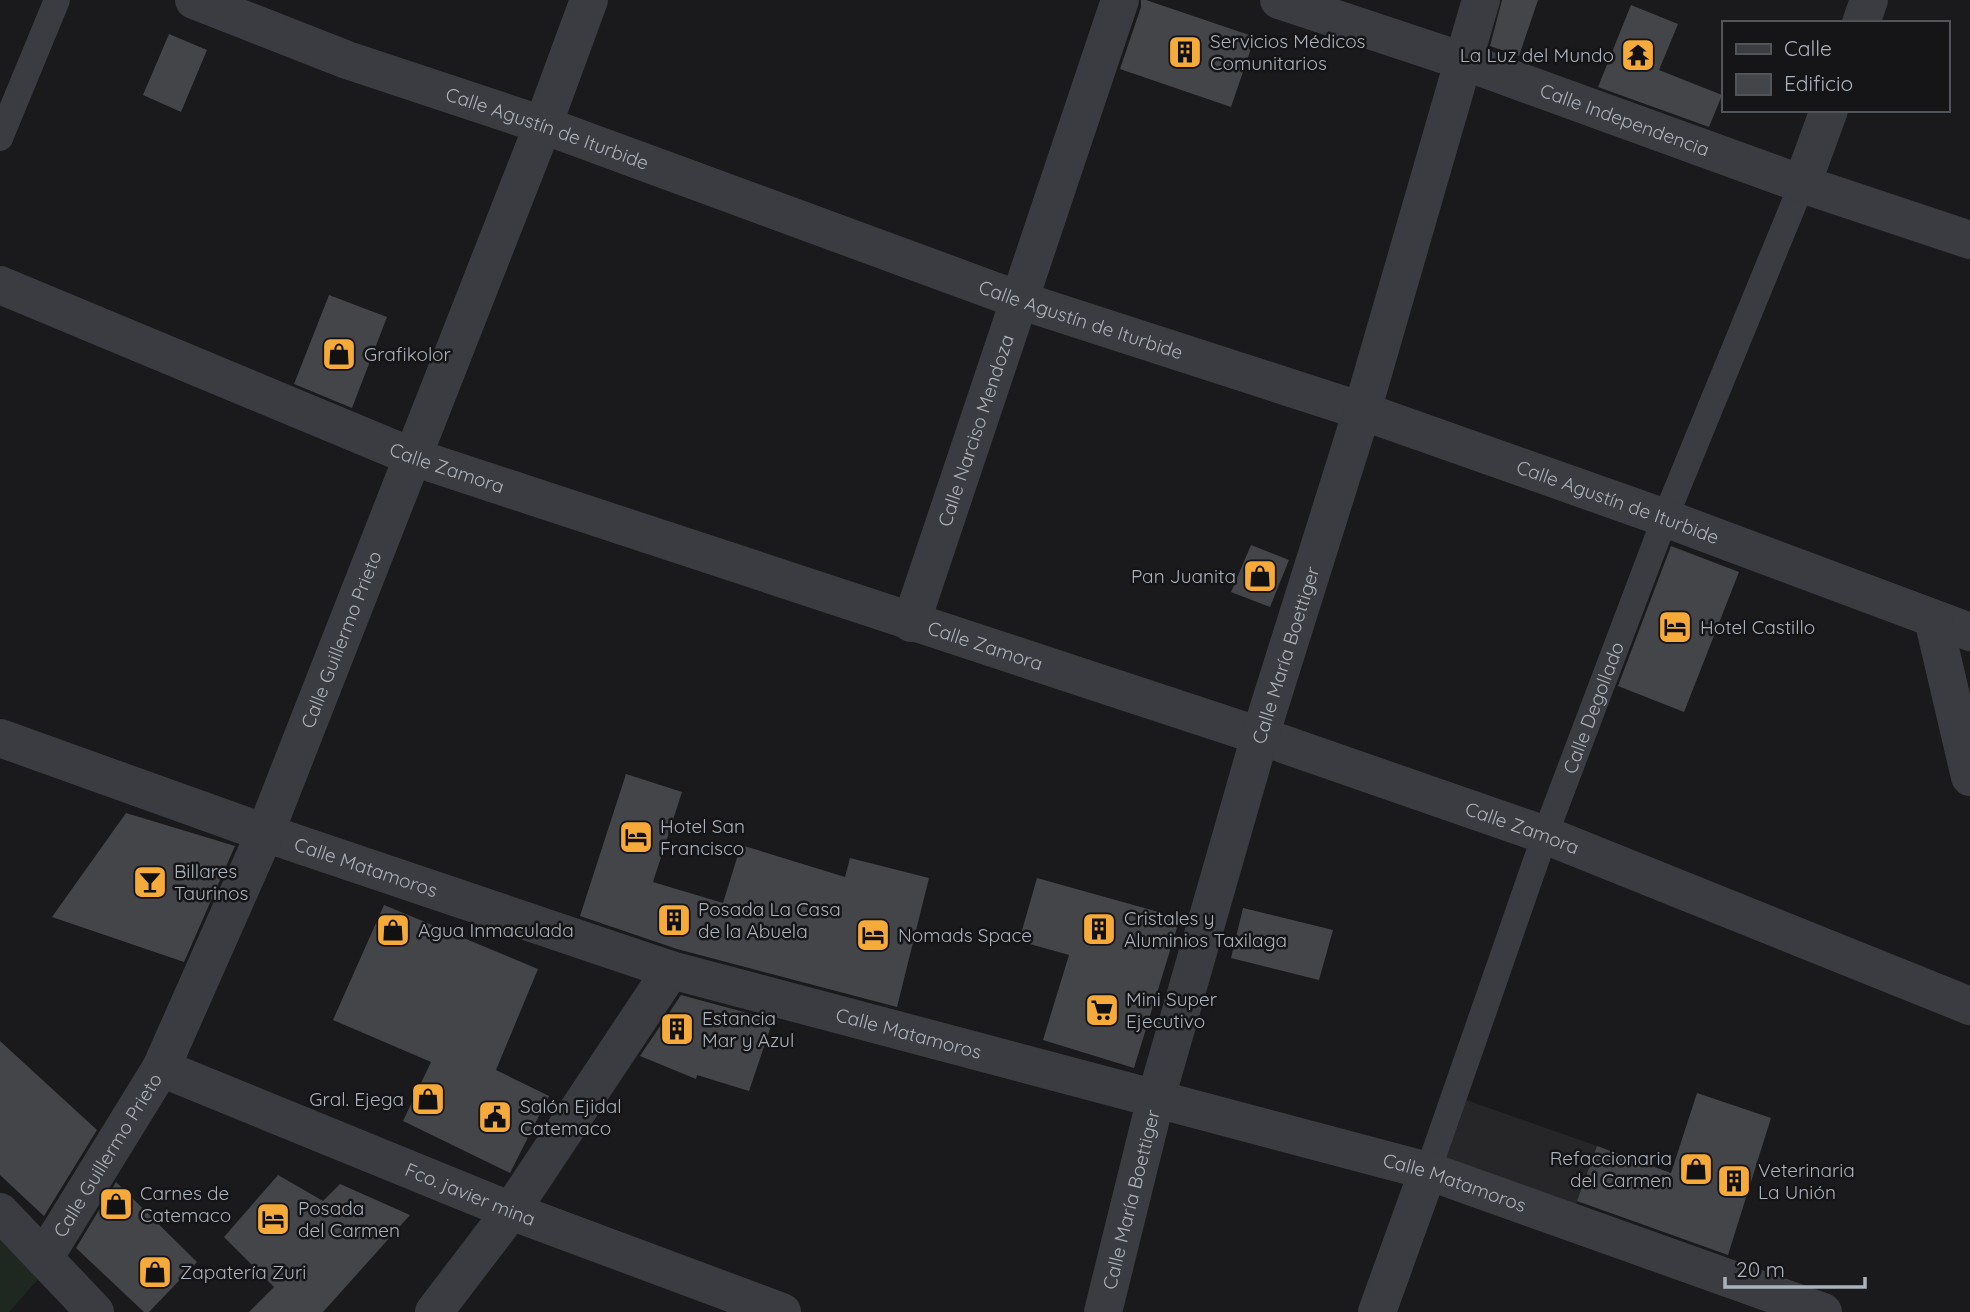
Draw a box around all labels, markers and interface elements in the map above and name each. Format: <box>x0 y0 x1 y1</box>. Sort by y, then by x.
legend <box>1722 21 1949 112</box>
place label: Servicios Médicos Comunitarios <box>1210 29 1366 75</box>
building icon: Servicios Médicos Comunitarios <box>1166 33 1204 71</box>
text: Calle <box>1784 35 1832 61</box>
temple icon: La Luz del Mundo <box>1619 36 1657 74</box>
place label: La Luz del Mundo <box>1460 43 1614 67</box>
text: Edificio <box>1784 70 1853 96</box>
street label: Calle Independencia <box>1537 78 1713 161</box>
street label: Calle Agustín de Iturbide <box>443 82 652 175</box>
street label: Calle Agustín de Iturbide <box>976 274 1186 364</box>
street label: Calle Narciso Mendoza <box>932 331 1019 530</box>
shop icon: Grafikolor <box>320 335 358 373</box>
place label: Grafikolor <box>364 342 452 366</box>
street label: Calle Zamora <box>386 437 507 498</box>
street label: Calle Agustín de Iturbide <box>1513 455 1723 549</box>
street label: Calle Guillermo Prieto <box>295 547 387 732</box>
shop icon: Pan Juanita <box>1241 557 1279 595</box>
street label: Calle María Boettiger <box>1246 563 1325 747</box>
place label: Pan Juanita <box>1131 564 1236 588</box>
hotel icon: Hotel Castillo <box>1656 608 1694 646</box>
street label: Calle Zamora <box>925 615 1046 676</box>
place label: Hotel Castillo <box>1700 615 1815 639</box>
street label: Calle Degollado <box>1557 638 1629 777</box>
street label: Calle Zamora <box>1462 796 1583 860</box>
place label: Hotel San Francisco <box>660 814 745 860</box>
hotel icon: Hotel San Francisco <box>617 818 655 856</box>
street label: Calle Matamoros <box>291 832 441 902</box>
place label: Billares Taurinos <box>174 859 249 905</box>
bar icon: Billares Taurinos <box>131 863 169 901</box>
place label: Posada La Casa de la Abuela <box>698 897 841 943</box>
building icon: Posada La Casa de la Abuela <box>655 901 693 939</box>
place label: Cristales y Aluminios Taxilaga <box>1124 906 1287 952</box>
building icon: Cristales y Aluminios Taxilaga <box>1080 910 1118 948</box>
shop icon: Agua Inmaculada <box>374 911 412 949</box>
hotel icon: Nomads Space <box>854 916 892 954</box>
place label: Agua Inmaculada <box>418 918 574 942</box>
place label: Nomads Space <box>898 923 1032 947</box>
place label: Mini Super Ejecutivo <box>1126 987 1218 1033</box>
supermarket icon: Mini Super Ejecutivo <box>1083 991 1121 1029</box>
street label: Calle Matamoros <box>833 1002 984 1064</box>
place label: Estancia Mar y Azul <box>702 1006 794 1052</box>
building icon: Estancia Mar y Azul <box>658 1010 696 1048</box>
street label: Calle Guillermo Prieto <box>48 1068 167 1242</box>
shop icon: Gral. Ejega <box>409 1080 447 1118</box>
place label: Gral. Ejega <box>309 1087 404 1111</box>
place label: Salón Ejidal Catemaco <box>520 1094 622 1140</box>
public building icon: Salón Ejidal Catemaco <box>476 1098 514 1136</box>
street label: Calle María Boettiger <box>1097 1106 1165 1292</box>
place label: Refaccionaria del Carmen <box>1550 1146 1672 1192</box>
street label: Calle Matamoros <box>1380 1148 1530 1217</box>
shop icon: Refaccionaria del Carmen <box>1677 1150 1715 1188</box>
street label: Fco. javier mina <box>402 1157 539 1231</box>
place label: Veterinaria La Unión <box>1758 1158 1855 1204</box>
building icon: Veterinaria La Unión <box>1715 1162 1753 1200</box>
place label: Carnes de Catemaco <box>140 1181 231 1227</box>
shop icon: Carnes de Catemaco <box>97 1185 135 1223</box>
place label: Posada del Carmen <box>298 1196 400 1242</box>
hotel icon: Posada del Carmen <box>254 1200 292 1238</box>
scale bar <box>1725 1246 1865 1290</box>
shop icon: Zapatería Zuri <box>136 1253 174 1291</box>
text: 20 m <box>1736 1256 1785 1282</box>
place label: Zapatería Zuri <box>180 1260 306 1284</box>

